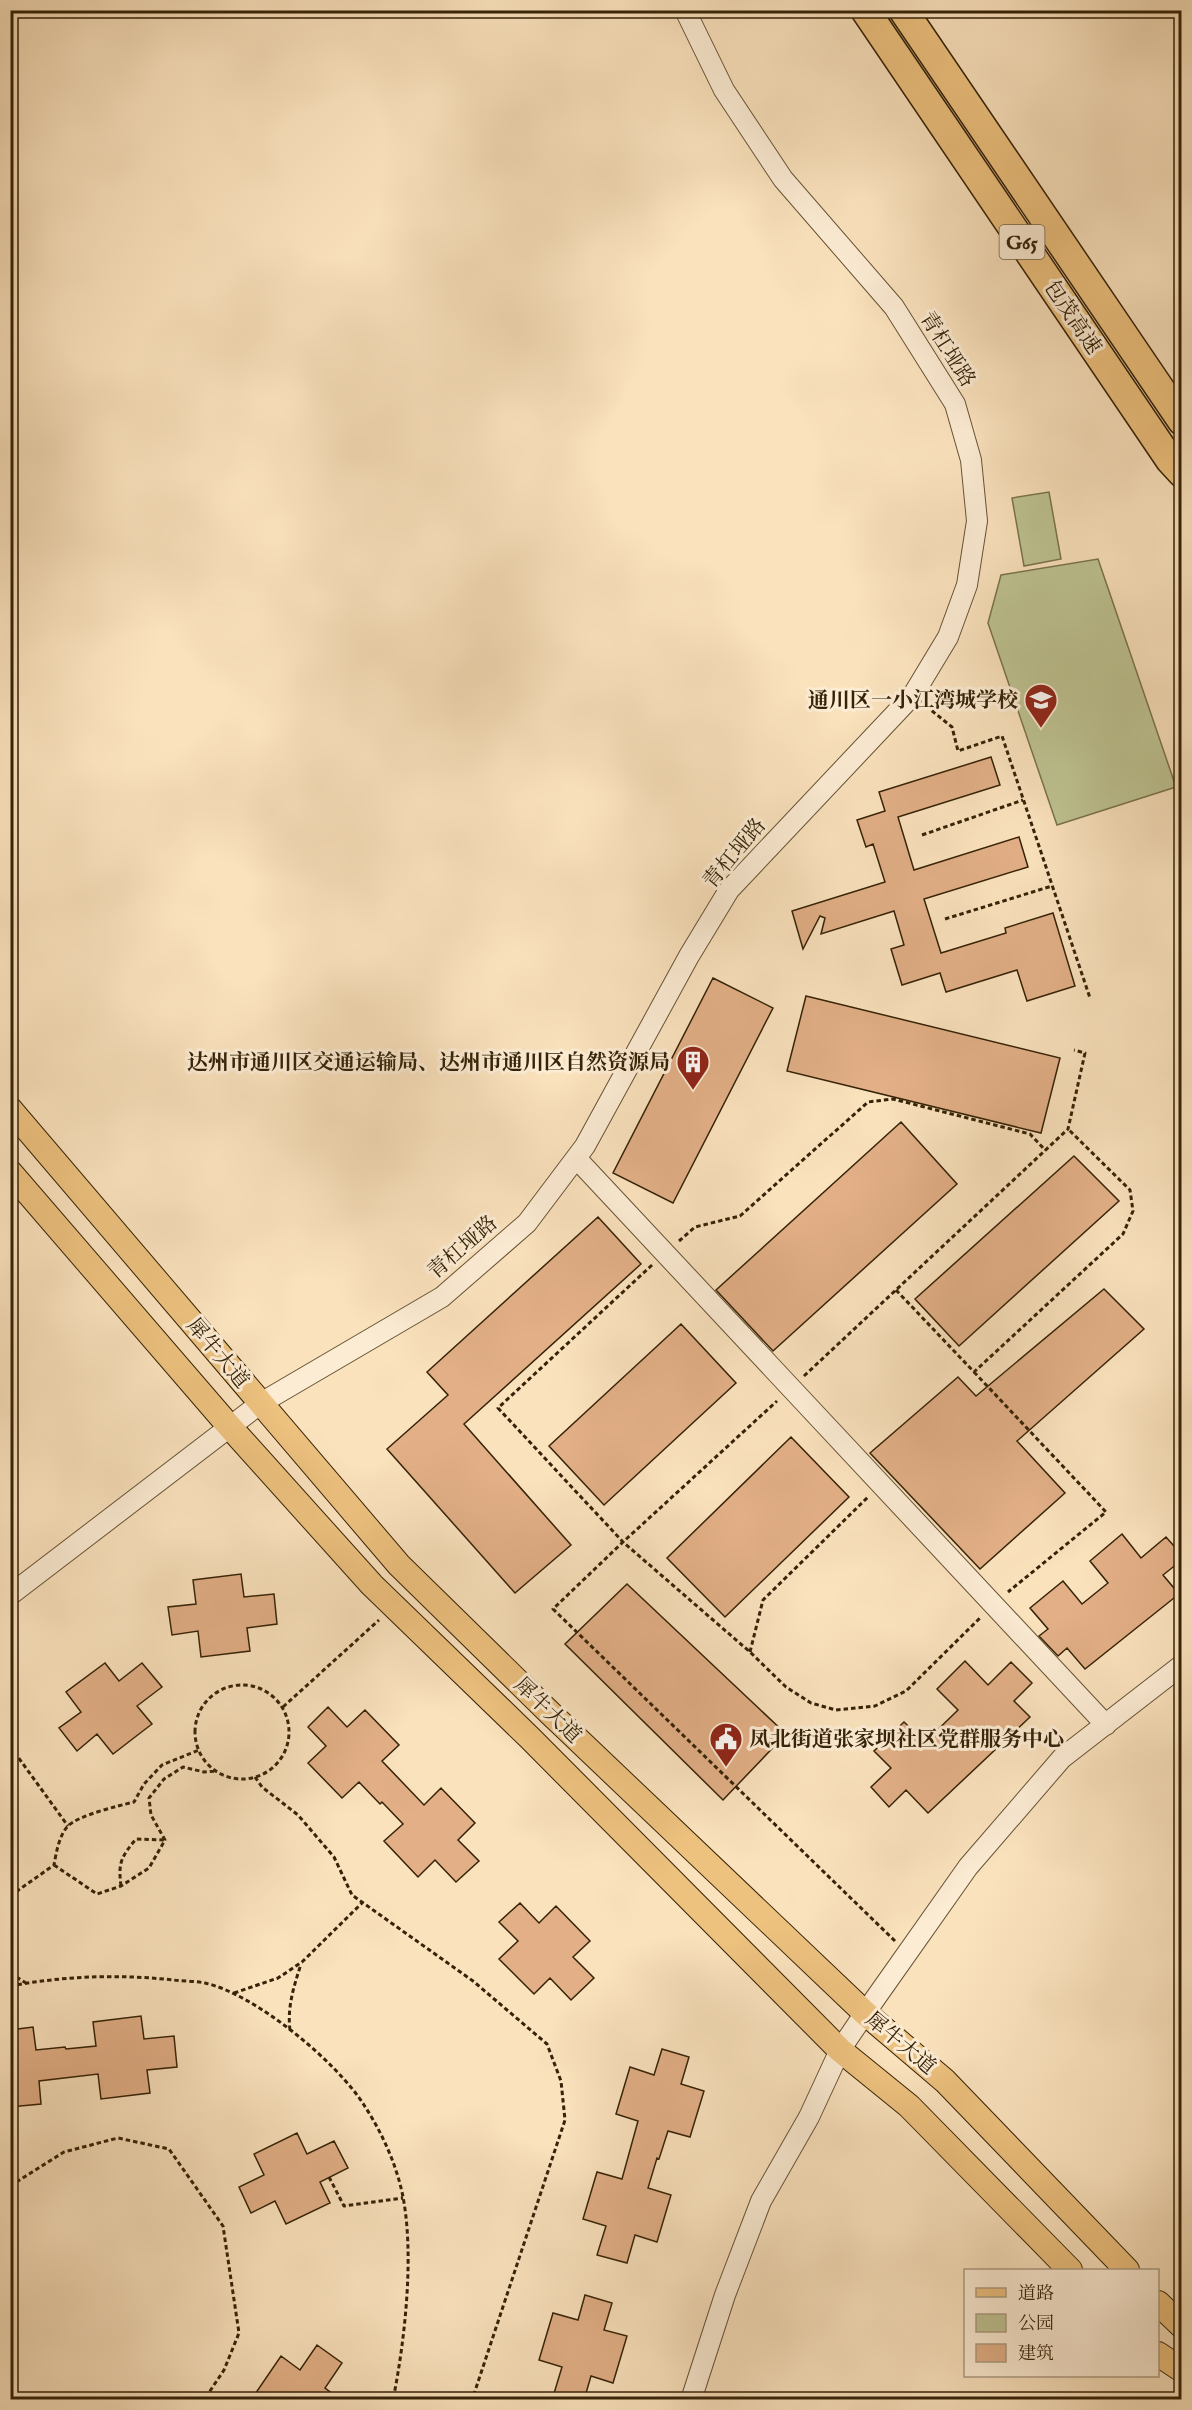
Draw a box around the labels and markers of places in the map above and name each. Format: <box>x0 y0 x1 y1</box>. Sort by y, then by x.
school or university icon: 通川区一小江湾城学校 <box>1023 682 1059 729</box>
place label: 通川区一小江湾城学校 <box>808 688 1018 715</box>
building icon: 达州市通川区交通运输局、达州市通川区自然资源局 <box>675 1044 711 1091</box>
place label: 达州市通川区交通运输局、达州市通川区自然资源局 <box>187 1050 670 1077</box>
public building icon: 凤北街道张家坝社区党群服务中心 <box>708 1721 744 1768</box>
place label: 凤北街道张家坝社区党群服务中心 <box>749 1727 1064 1754</box>

